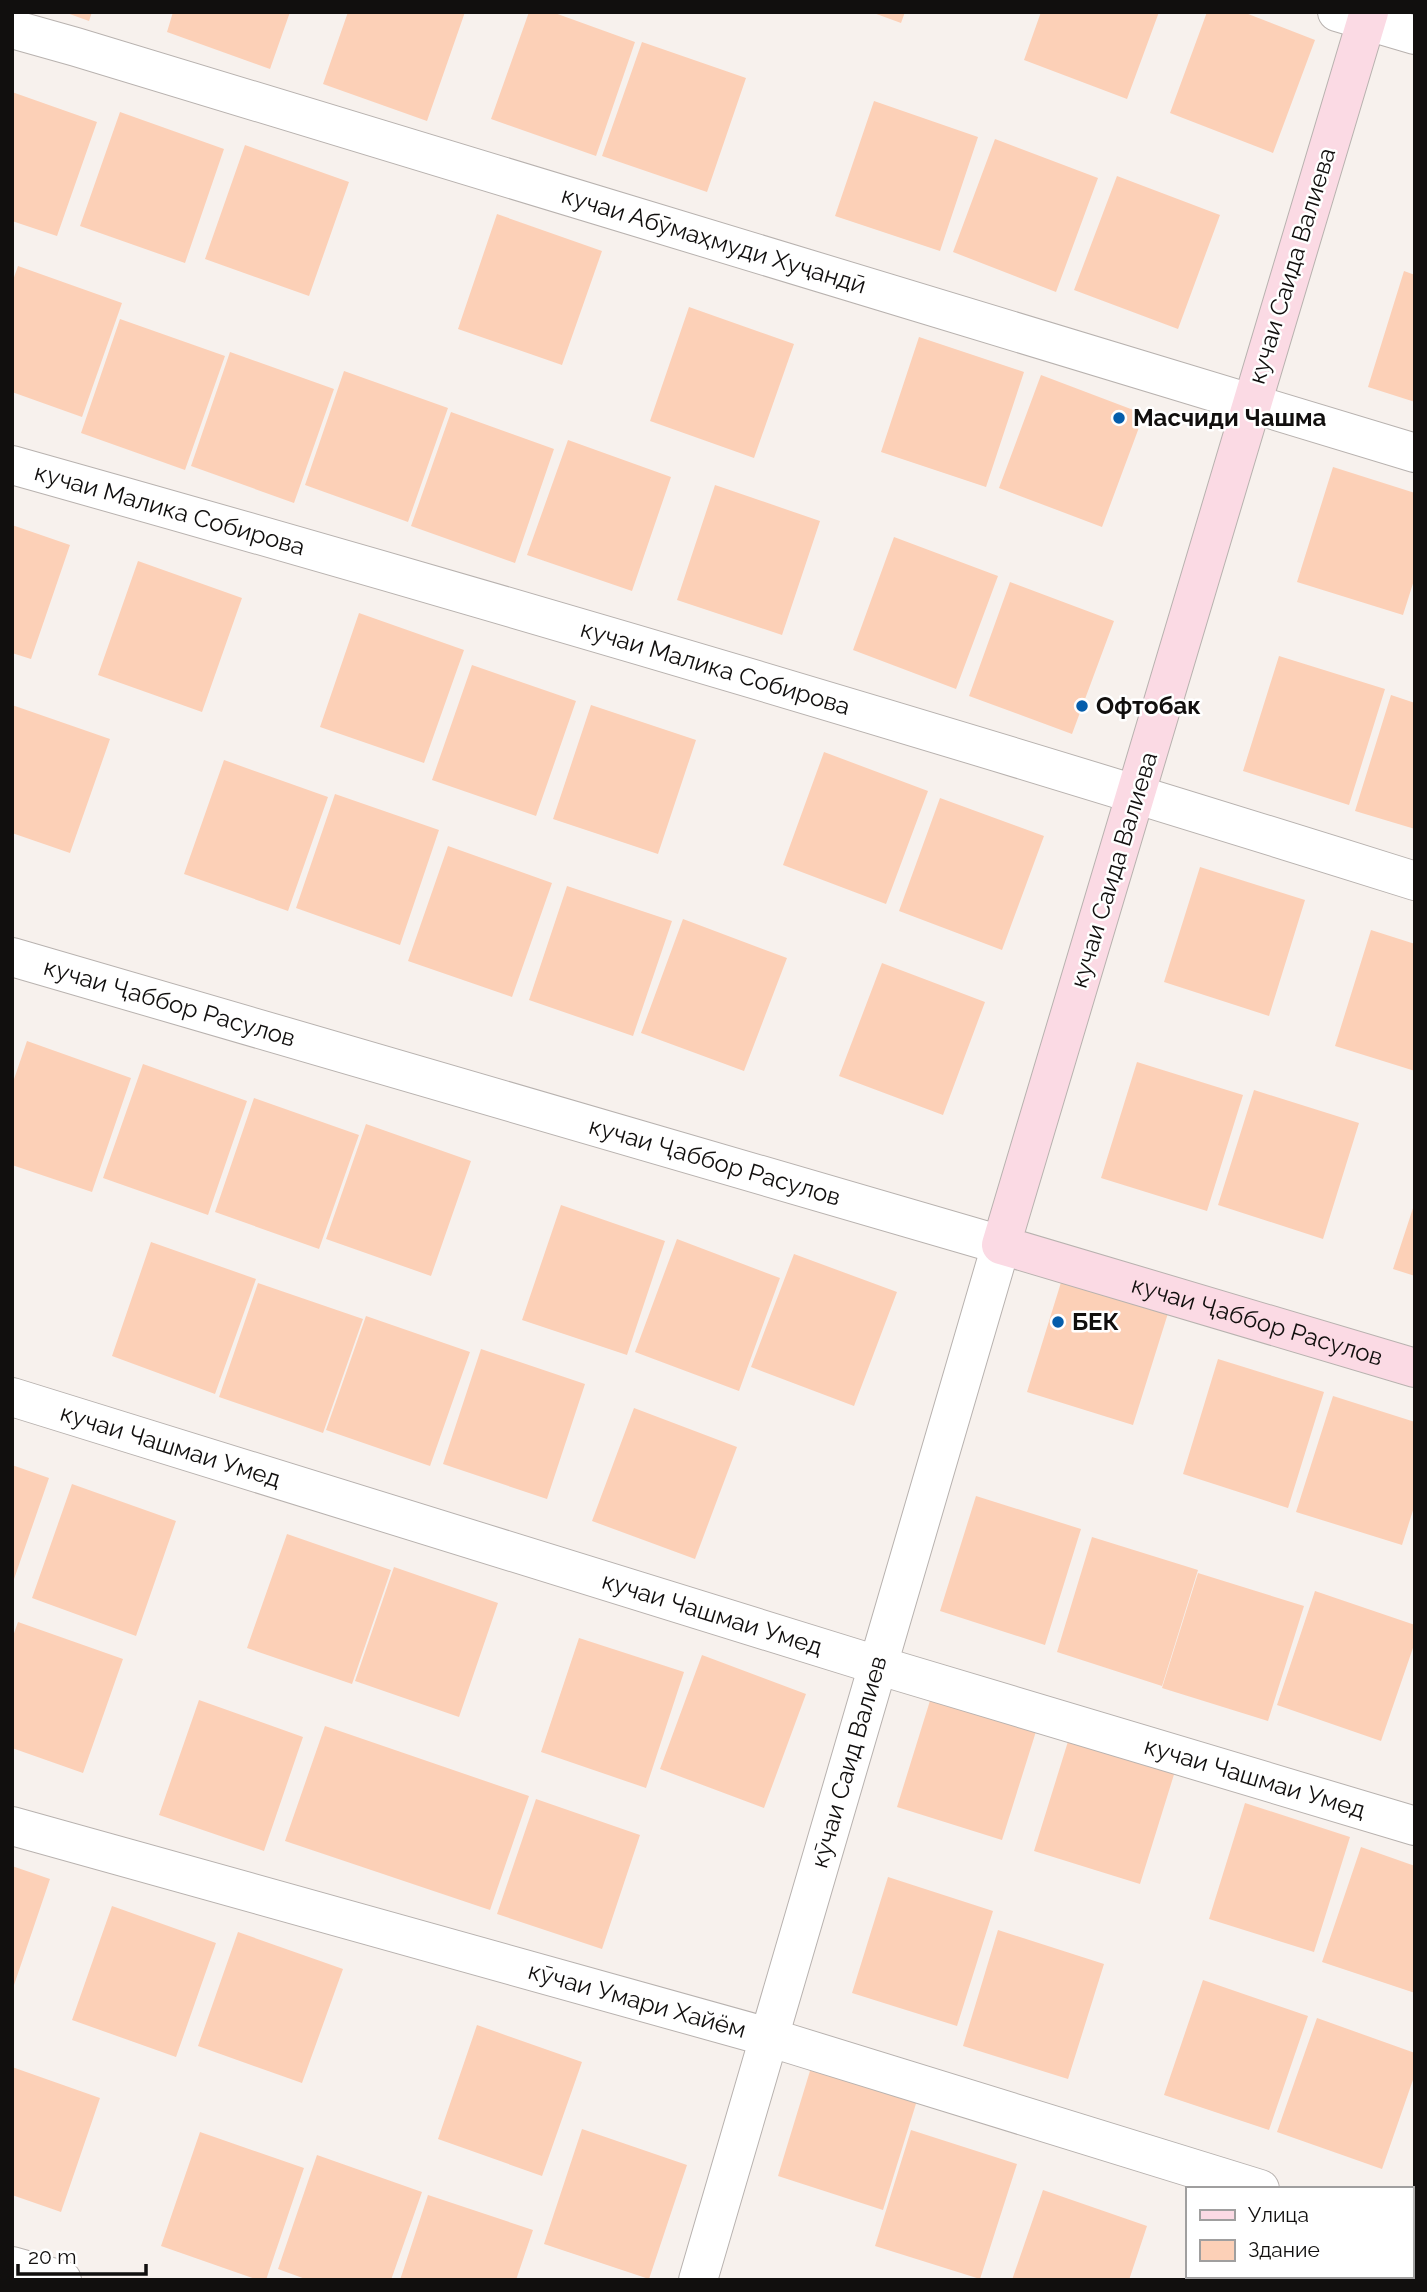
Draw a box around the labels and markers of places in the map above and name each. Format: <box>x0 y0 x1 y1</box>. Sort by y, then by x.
place label: Масчиди Чашма <box>1133 403 1327 432</box>
marker: Масчиди Чашма <box>1111 410 1127 426</box>
place label: Офтобак <box>1096 691 1201 720</box>
marker: Офтобак <box>1074 698 1090 714</box>
place label: БЕК <box>1072 1307 1119 1336</box>
marker: БЕК <box>1050 1314 1066 1330</box>

